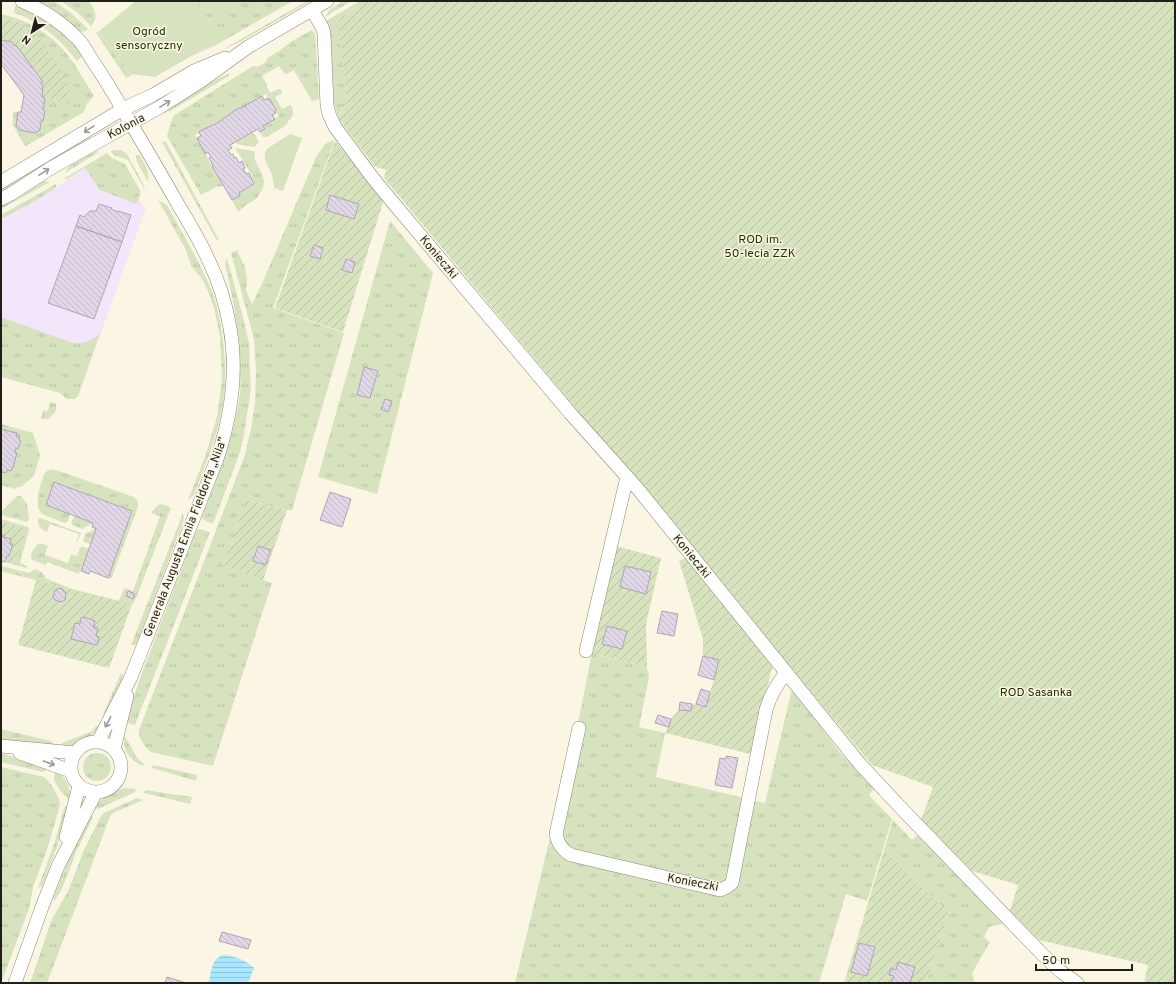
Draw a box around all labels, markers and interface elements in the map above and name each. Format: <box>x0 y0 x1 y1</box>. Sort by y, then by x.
north arrow <box>12 12 52 52</box>
park label: Ogród sensoryczny <box>115 24 183 54</box>
text: N <box>19 31 34 47</box>
one-way arrow <box>159 100 171 108</box>
street label: Kolonia <box>105 110 148 143</box>
one-way arrow <box>83 125 95 133</box>
one-way arrow <box>38 168 50 176</box>
park label: ROD im. 50-lecia ZZK <box>724 232 796 262</box>
street label: Konieczki <box>415 233 461 283</box>
street label: Generała Augusta Emila Fieldorfa „Nila” <box>140 435 232 640</box>
street label: Konieczki <box>669 531 714 582</box>
park label: ROD Sasanka <box>1000 685 1072 701</box>
one-way arrow <box>104 716 111 728</box>
one-way arrow <box>43 760 56 767</box>
street label: Konieczki <box>666 870 720 896</box>
scale bar <box>1036 946 1132 972</box>
text: 50 m <box>1042 953 1070 969</box>

